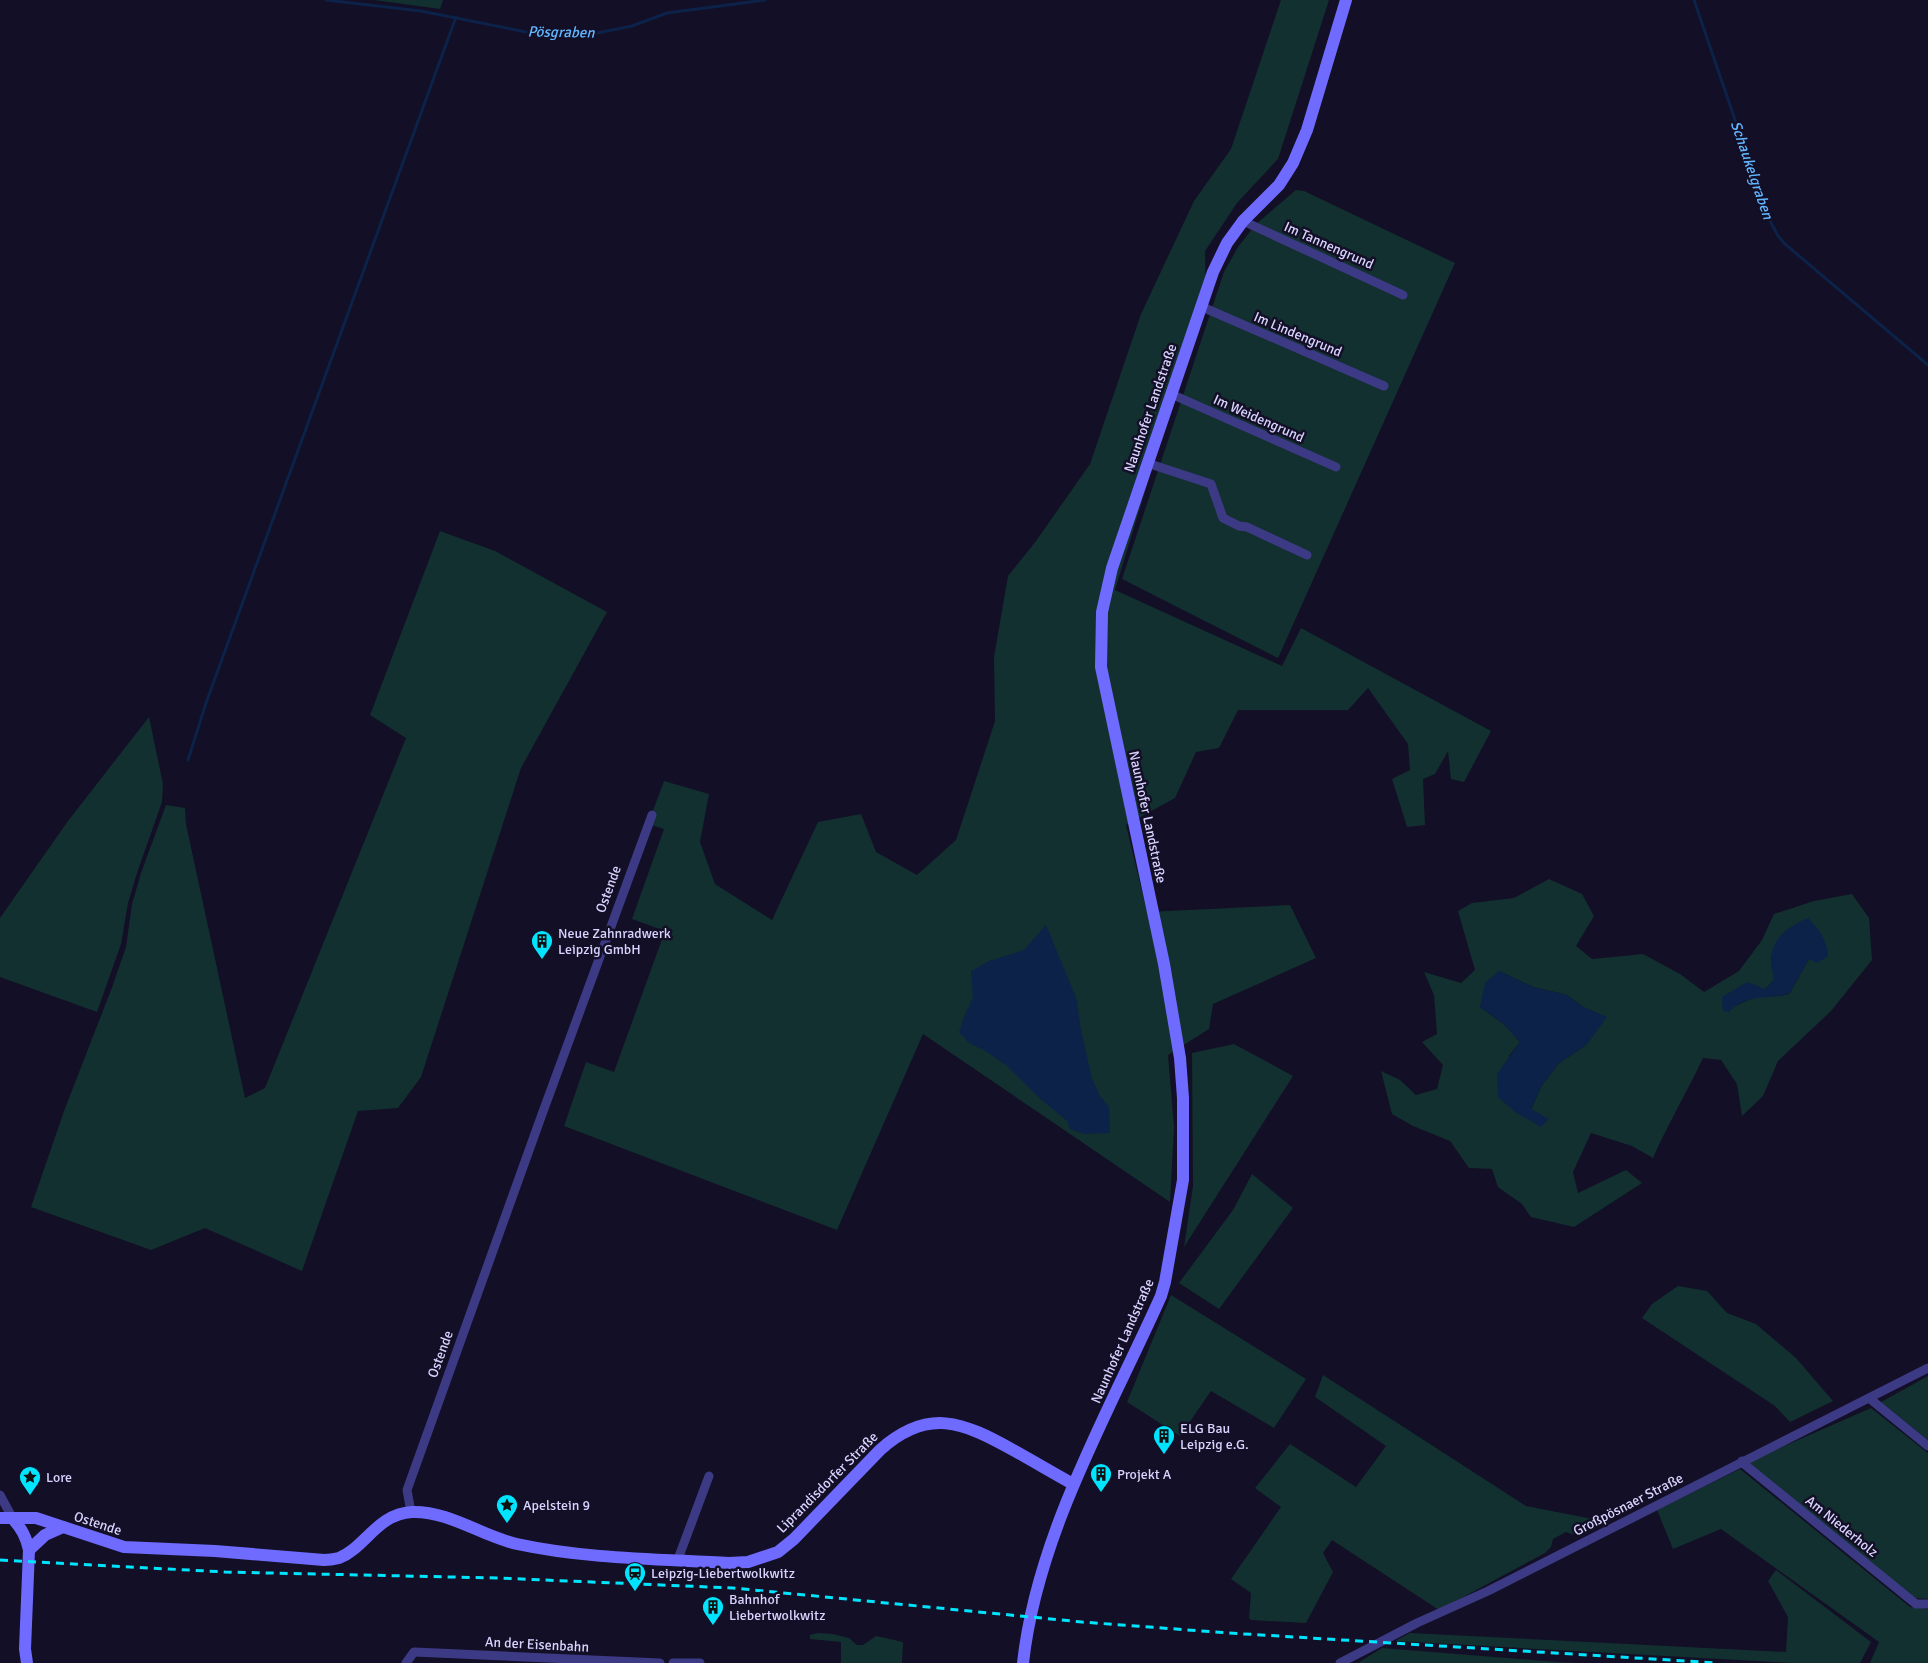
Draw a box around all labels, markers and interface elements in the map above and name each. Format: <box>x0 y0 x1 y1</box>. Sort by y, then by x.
water label: Pösgraben <box>527 22 595 42</box>
water label: Schaukelgraben <box>1727 118 1778 222</box>
street label: Im Tannengrund <box>1281 218 1376 273</box>
street label: Im Lindengrund <box>1251 308 1344 361</box>
street label: Naunhofer Landstraße <box>1120 342 1180 475</box>
street label: Im Weidengrund <box>1211 391 1307 446</box>
street label: Naunhofer Landstraße <box>1125 749 1170 885</box>
street label: Ostende <box>592 863 625 915</box>
place label: Neue Zahnradwerk Leipzig GmbH <box>558 925 671 958</box>
building icon: Neue Zahnradwerk Leipzig GmbH <box>530 929 554 960</box>
street label: Naunhofer Landstraße <box>1087 1276 1158 1406</box>
street label: Ostende <box>424 1328 457 1380</box>
place label: ELG Bau Leipzig e.G. <box>1180 1420 1249 1453</box>
building icon: ELG Bau Leipzig e.G. <box>1152 1424 1176 1455</box>
street label: Liprandisdorfer Straße <box>773 1428 881 1536</box>
building icon: Projekt A <box>1089 1462 1113 1493</box>
place icon: Lore <box>18 1465 42 1496</box>
place label: Projekt A <box>1117 1466 1172 1483</box>
place label: Lore <box>46 1469 72 1486</box>
street label: Großpösnaer Straße <box>1570 1469 1686 1540</box>
street label: Am Niederholz <box>1802 1492 1881 1561</box>
place icon: Apelstein 9 <box>495 1493 519 1524</box>
place label: Apelstein 9 <box>523 1497 590 1514</box>
street label: Ostende <box>72 1508 124 1539</box>
station icon: Leipzig-Liebertwolkwitz <box>623 1561 647 1592</box>
place label: Leipzig-Liebertwolkwitz <box>651 1565 795 1582</box>
place label: Bahnhof Liebertwolkwitz <box>729 1591 825 1624</box>
building icon: Bahnhof Liebertwolkwitz <box>701 1595 725 1626</box>
street label: An der Eisenbahn <box>485 1633 589 1656</box>

